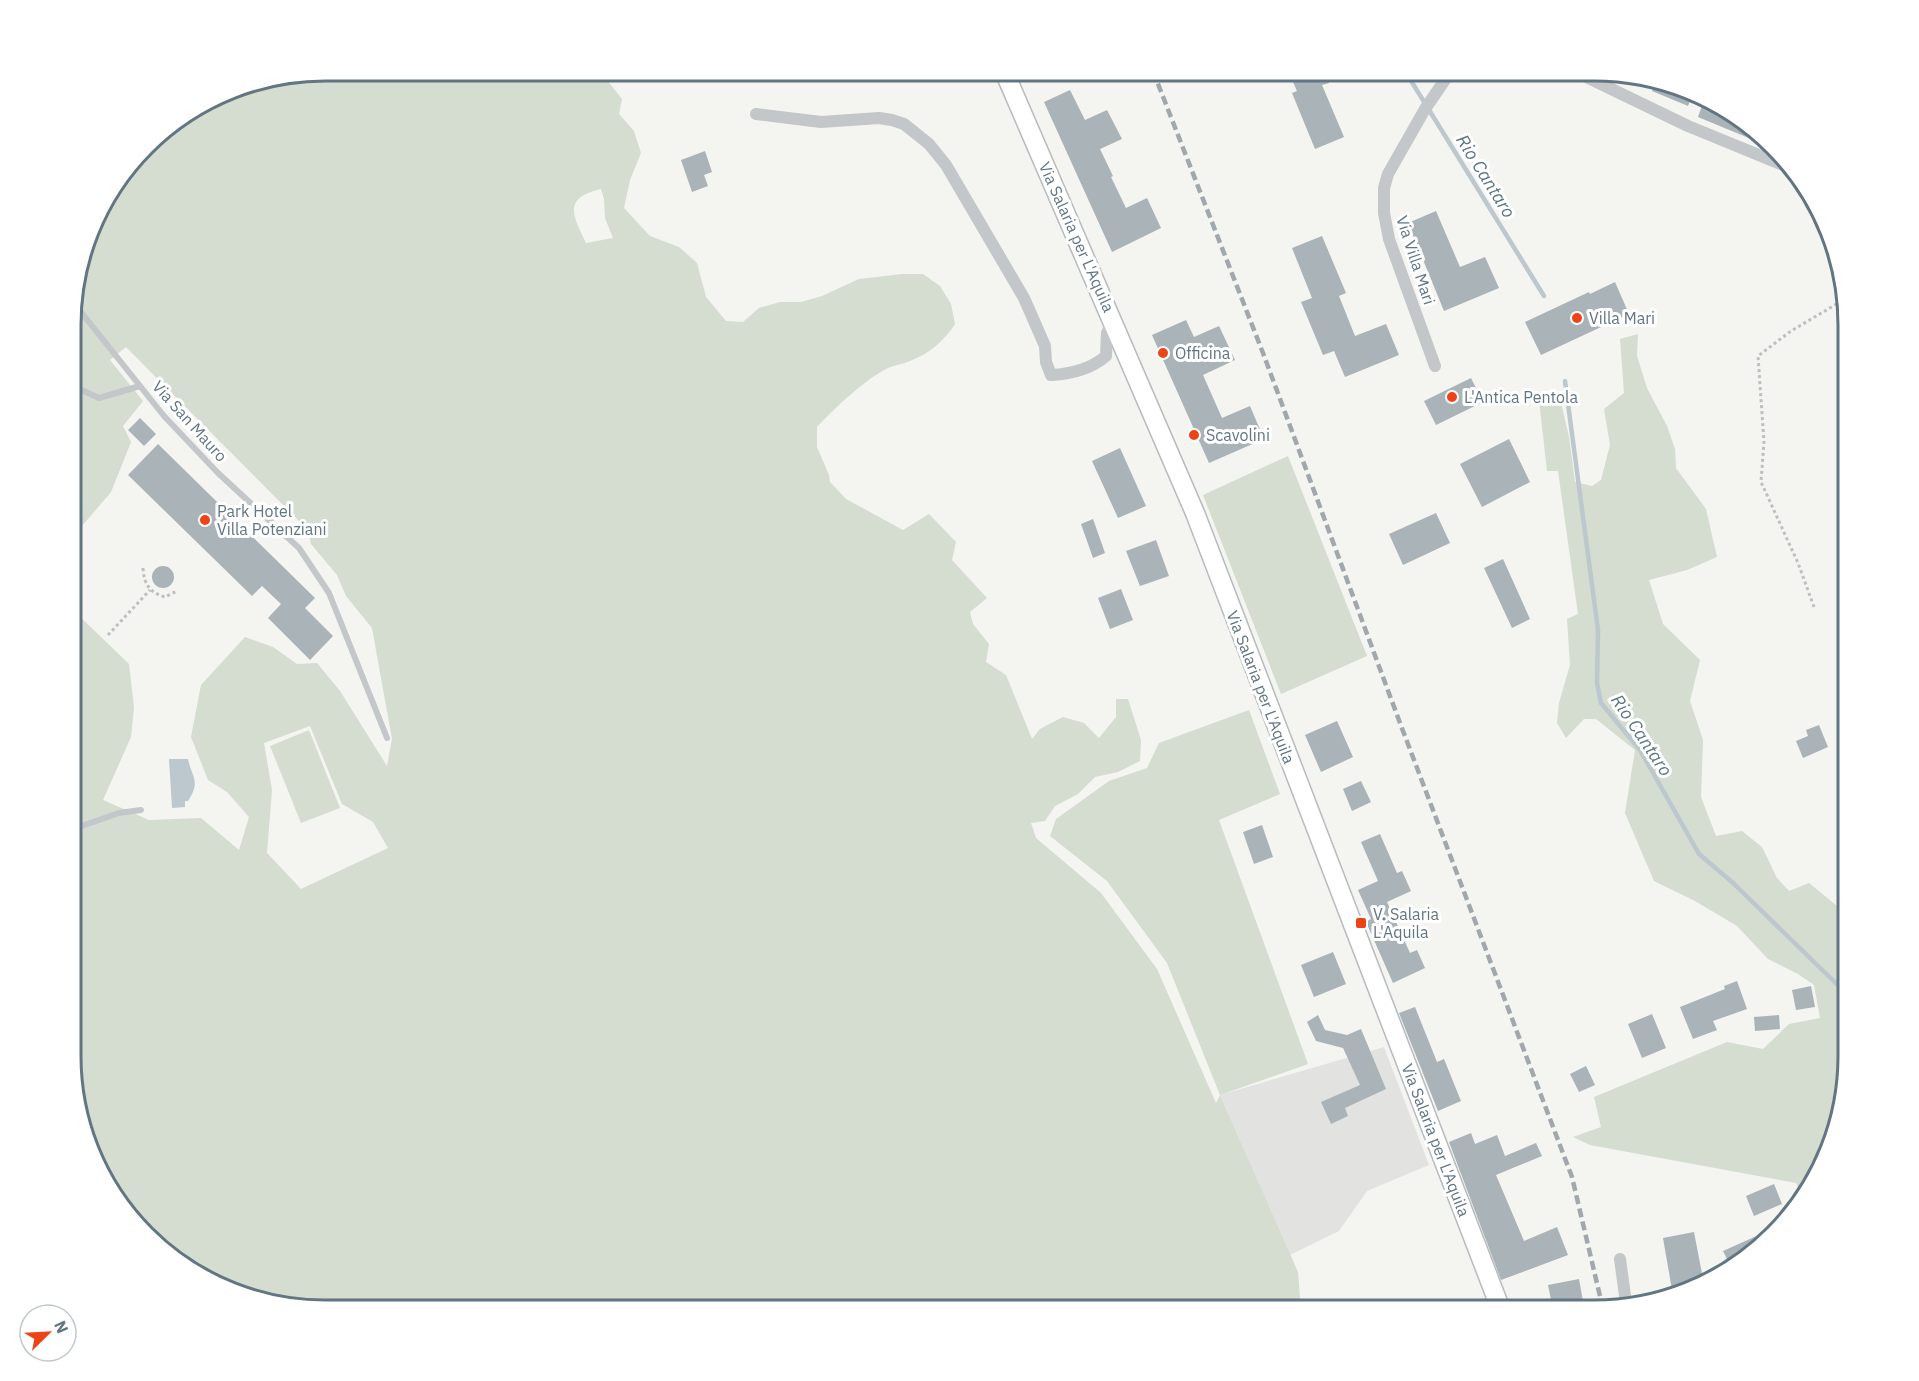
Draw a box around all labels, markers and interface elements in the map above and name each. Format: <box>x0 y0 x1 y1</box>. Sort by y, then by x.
water label: Rio Cantaro <box>1451 130 1521 222</box>
street label: Via Salaria per L'Aquila <box>1035 159 1119 316</box>
street label: Via Villa Mari <box>1392 213 1440 307</box>
place label: Villa Mari <box>1589 308 1655 328</box>
marker: Villa Mari <box>1570 311 1584 325</box>
place label: Officina <box>1175 343 1231 363</box>
marker: Officina <box>1156 346 1170 360</box>
street label: Via San Mauro <box>148 376 232 466</box>
place label: L'Antica Pentola <box>1464 387 1578 407</box>
marker: L'Antica Pentola <box>1445 390 1459 404</box>
place label: Scavolini <box>1206 425 1270 445</box>
marker: Scavolini <box>1187 428 1201 442</box>
place label: Park Hotel Villa Potenziani <box>217 501 327 539</box>
marker: Park Hotel Villa Potenziani <box>198 513 212 527</box>
street label: Via Salaria per L'Aquila <box>1223 608 1300 767</box>
water label: Rio Cantaro <box>1606 690 1678 780</box>
place label: V. Salaria L'Aquila <box>1373 904 1440 942</box>
marker: V. Salaria L'Aquila <box>1354 916 1368 930</box>
street label: Via Salaria per L'Aquila <box>1398 1061 1475 1220</box>
north arrow <box>18 1303 78 1363</box>
text: N <box>50 1318 73 1336</box>

